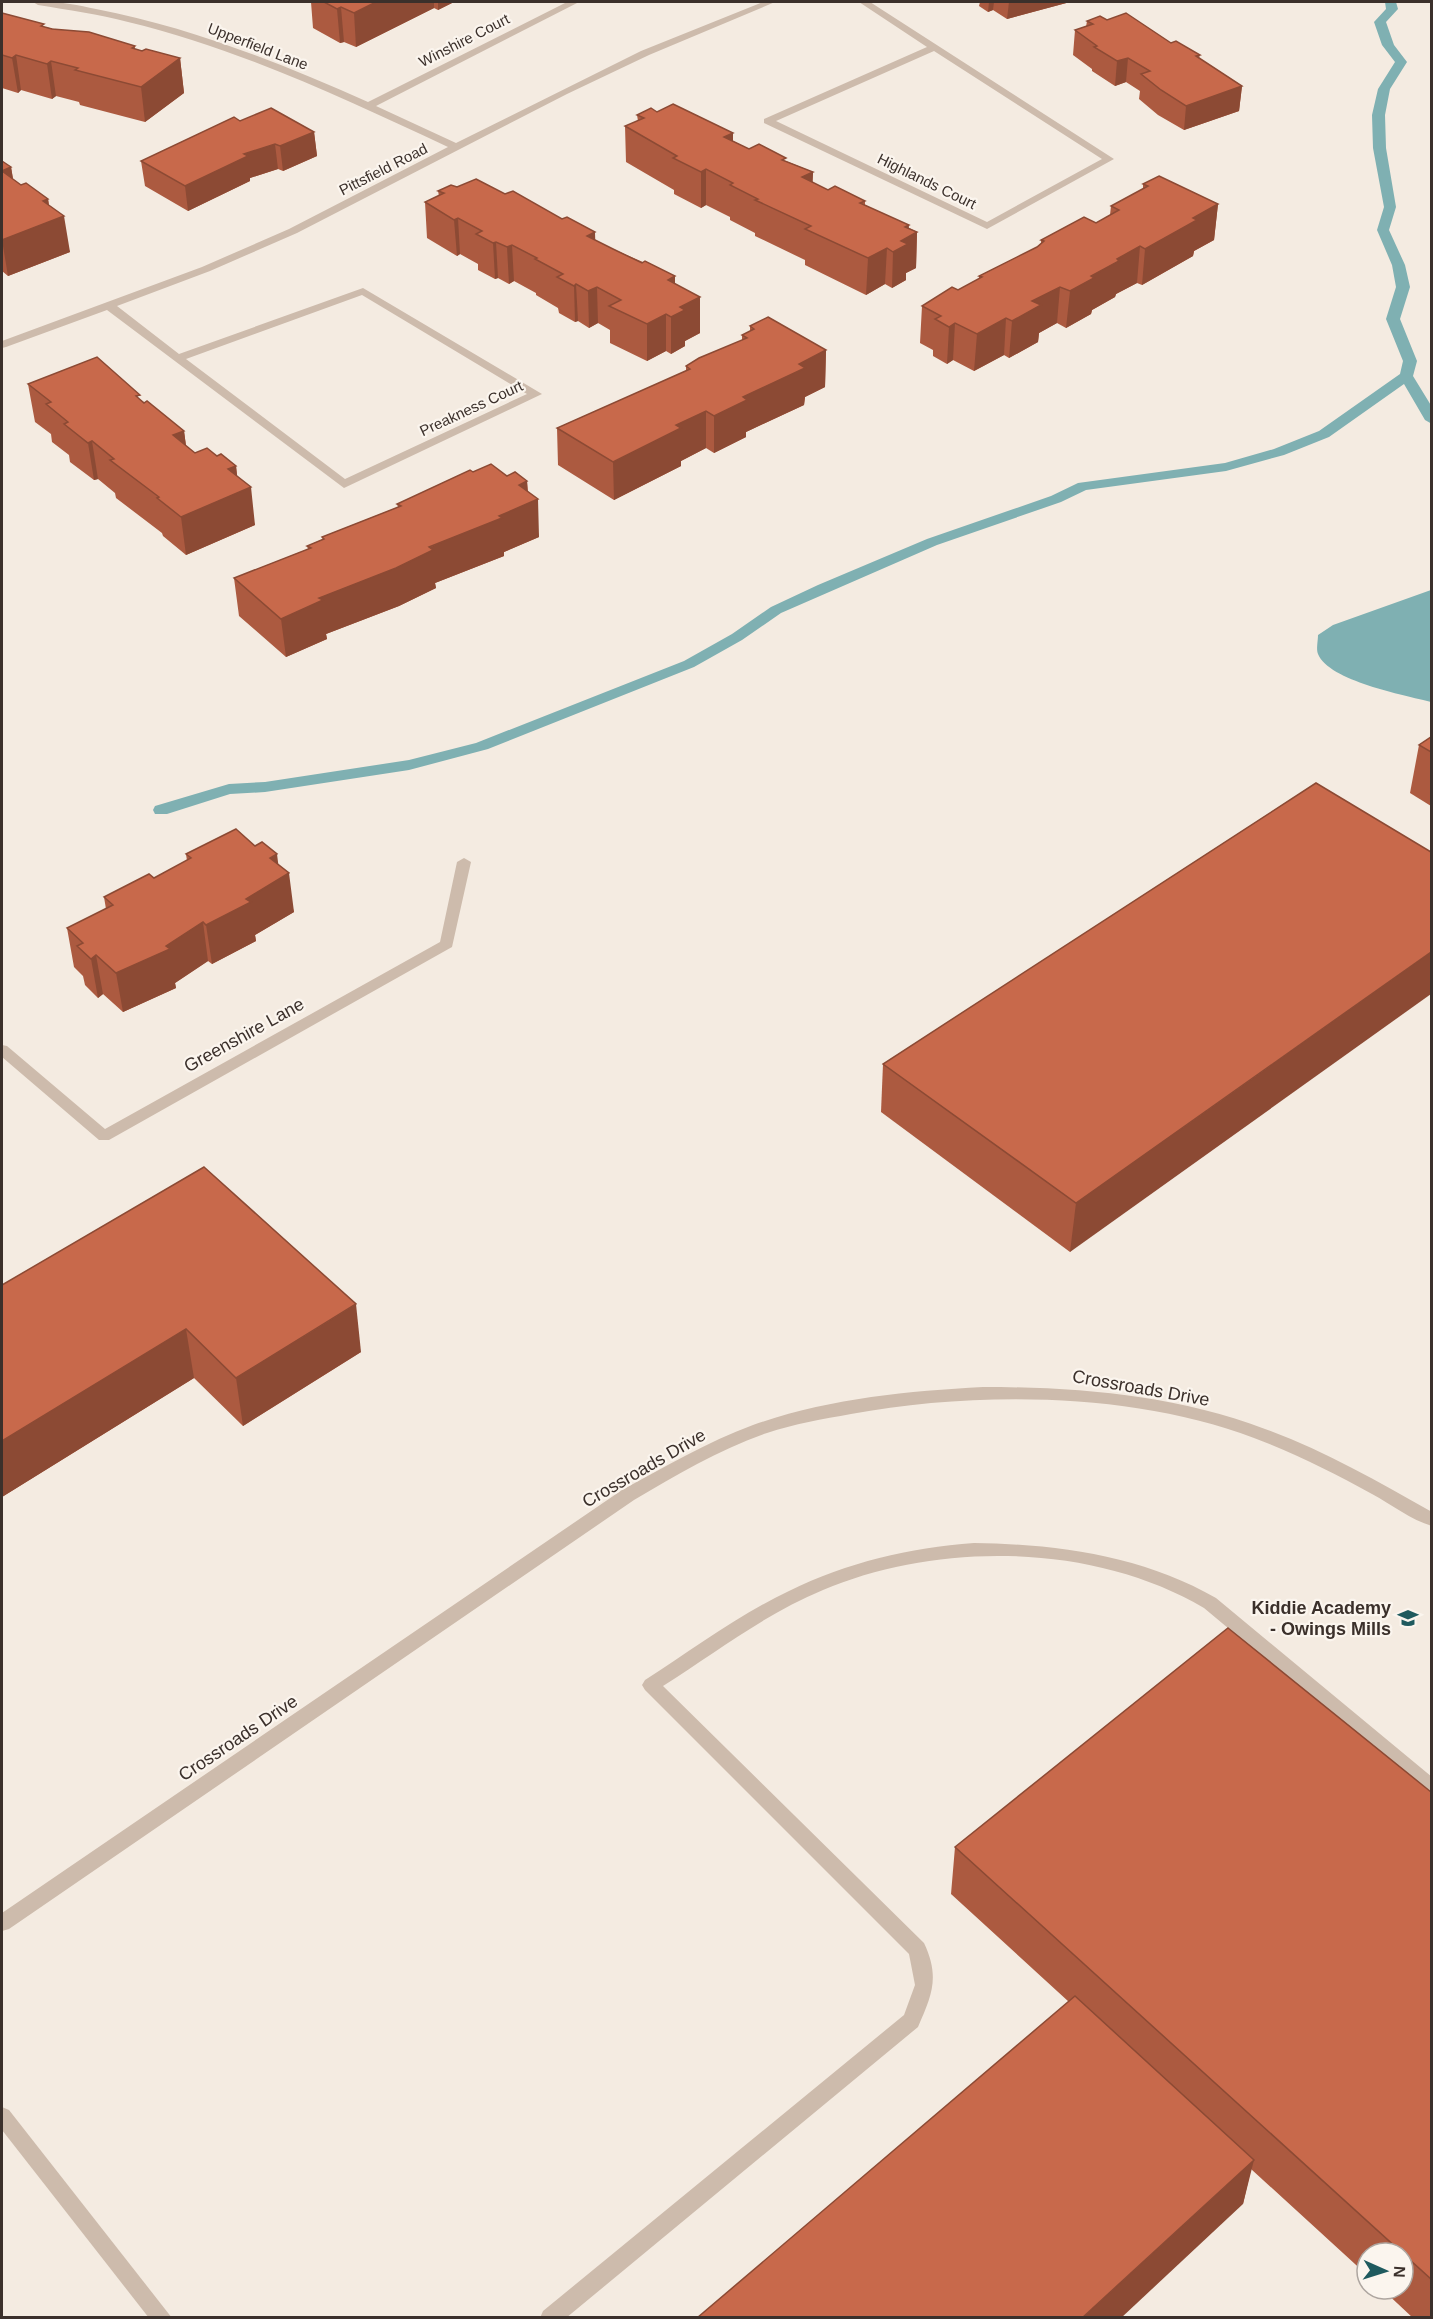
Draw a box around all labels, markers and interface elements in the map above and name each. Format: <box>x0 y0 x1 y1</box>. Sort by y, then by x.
street label: Winshire Court <box>416 10 513 70</box>
street label: Upperfield Lane <box>206 19 310 73</box>
street label: Pittsfield Road <box>336 139 430 199</box>
street label: Highlands Court <box>875 150 980 213</box>
street label: Preakness Court <box>417 376 526 439</box>
street label: Greenshire Lane <box>181 994 307 1076</box>
street label: Crossroads Drive <box>1071 1366 1211 1410</box>
street label: Crossroads Drive <box>579 1425 709 1511</box>
place label: Kiddie Academy - Owings Mills <box>1252 1598 1391 1639</box>
school or university icon: Kiddie Academy - Owings Mills <box>1396 1606 1420 1630</box>
street label: Crossroads Drive <box>175 1691 301 1785</box>
north arrow <box>1355 2241 1415 2301</box>
text: N <box>1391 2266 1408 2278</box>

